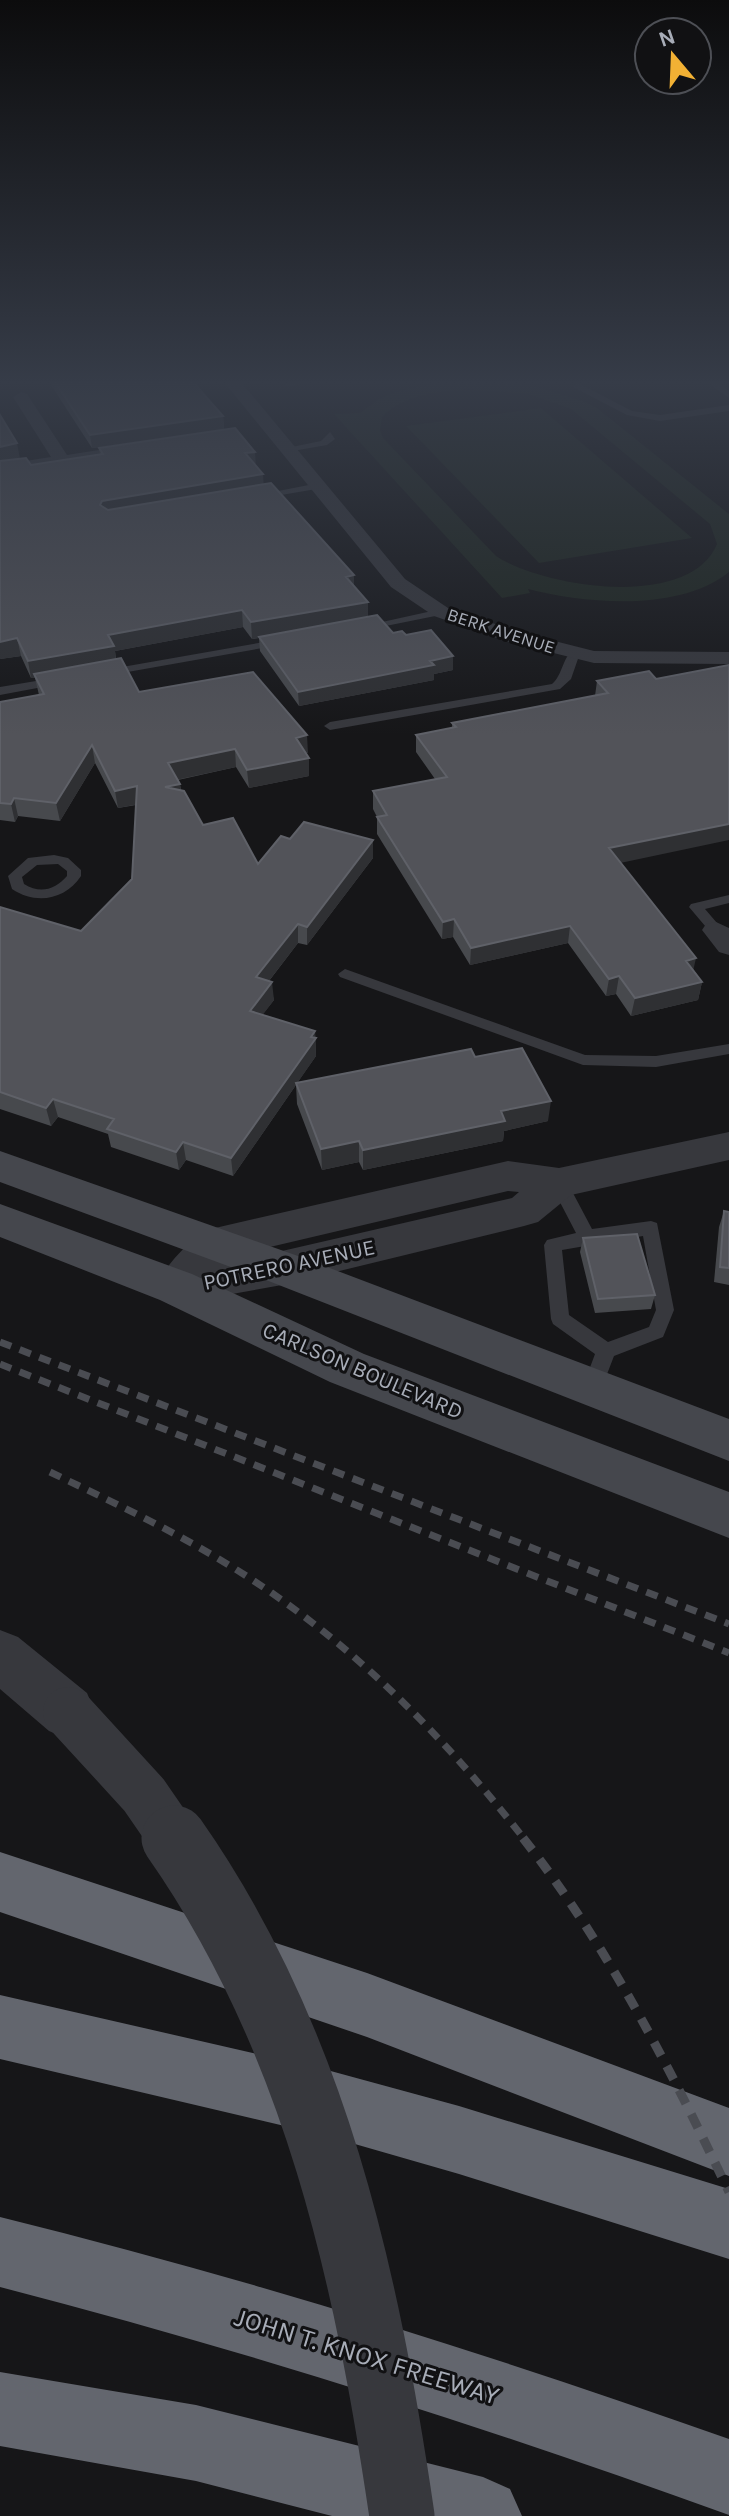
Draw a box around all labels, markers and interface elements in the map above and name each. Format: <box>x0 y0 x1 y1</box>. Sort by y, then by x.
north arrow <box>633 16 713 96</box>
text: N <box>655 23 679 53</box>
street label: BERK AVENUE <box>444 603 558 659</box>
street label: POTRERO AVENUE <box>201 1234 377 1296</box>
street label: CARLSON BOULEVARD <box>259 1317 467 1425</box>
street label: JOHN T. KNOX FREEWAY <box>231 2301 504 2412</box>

